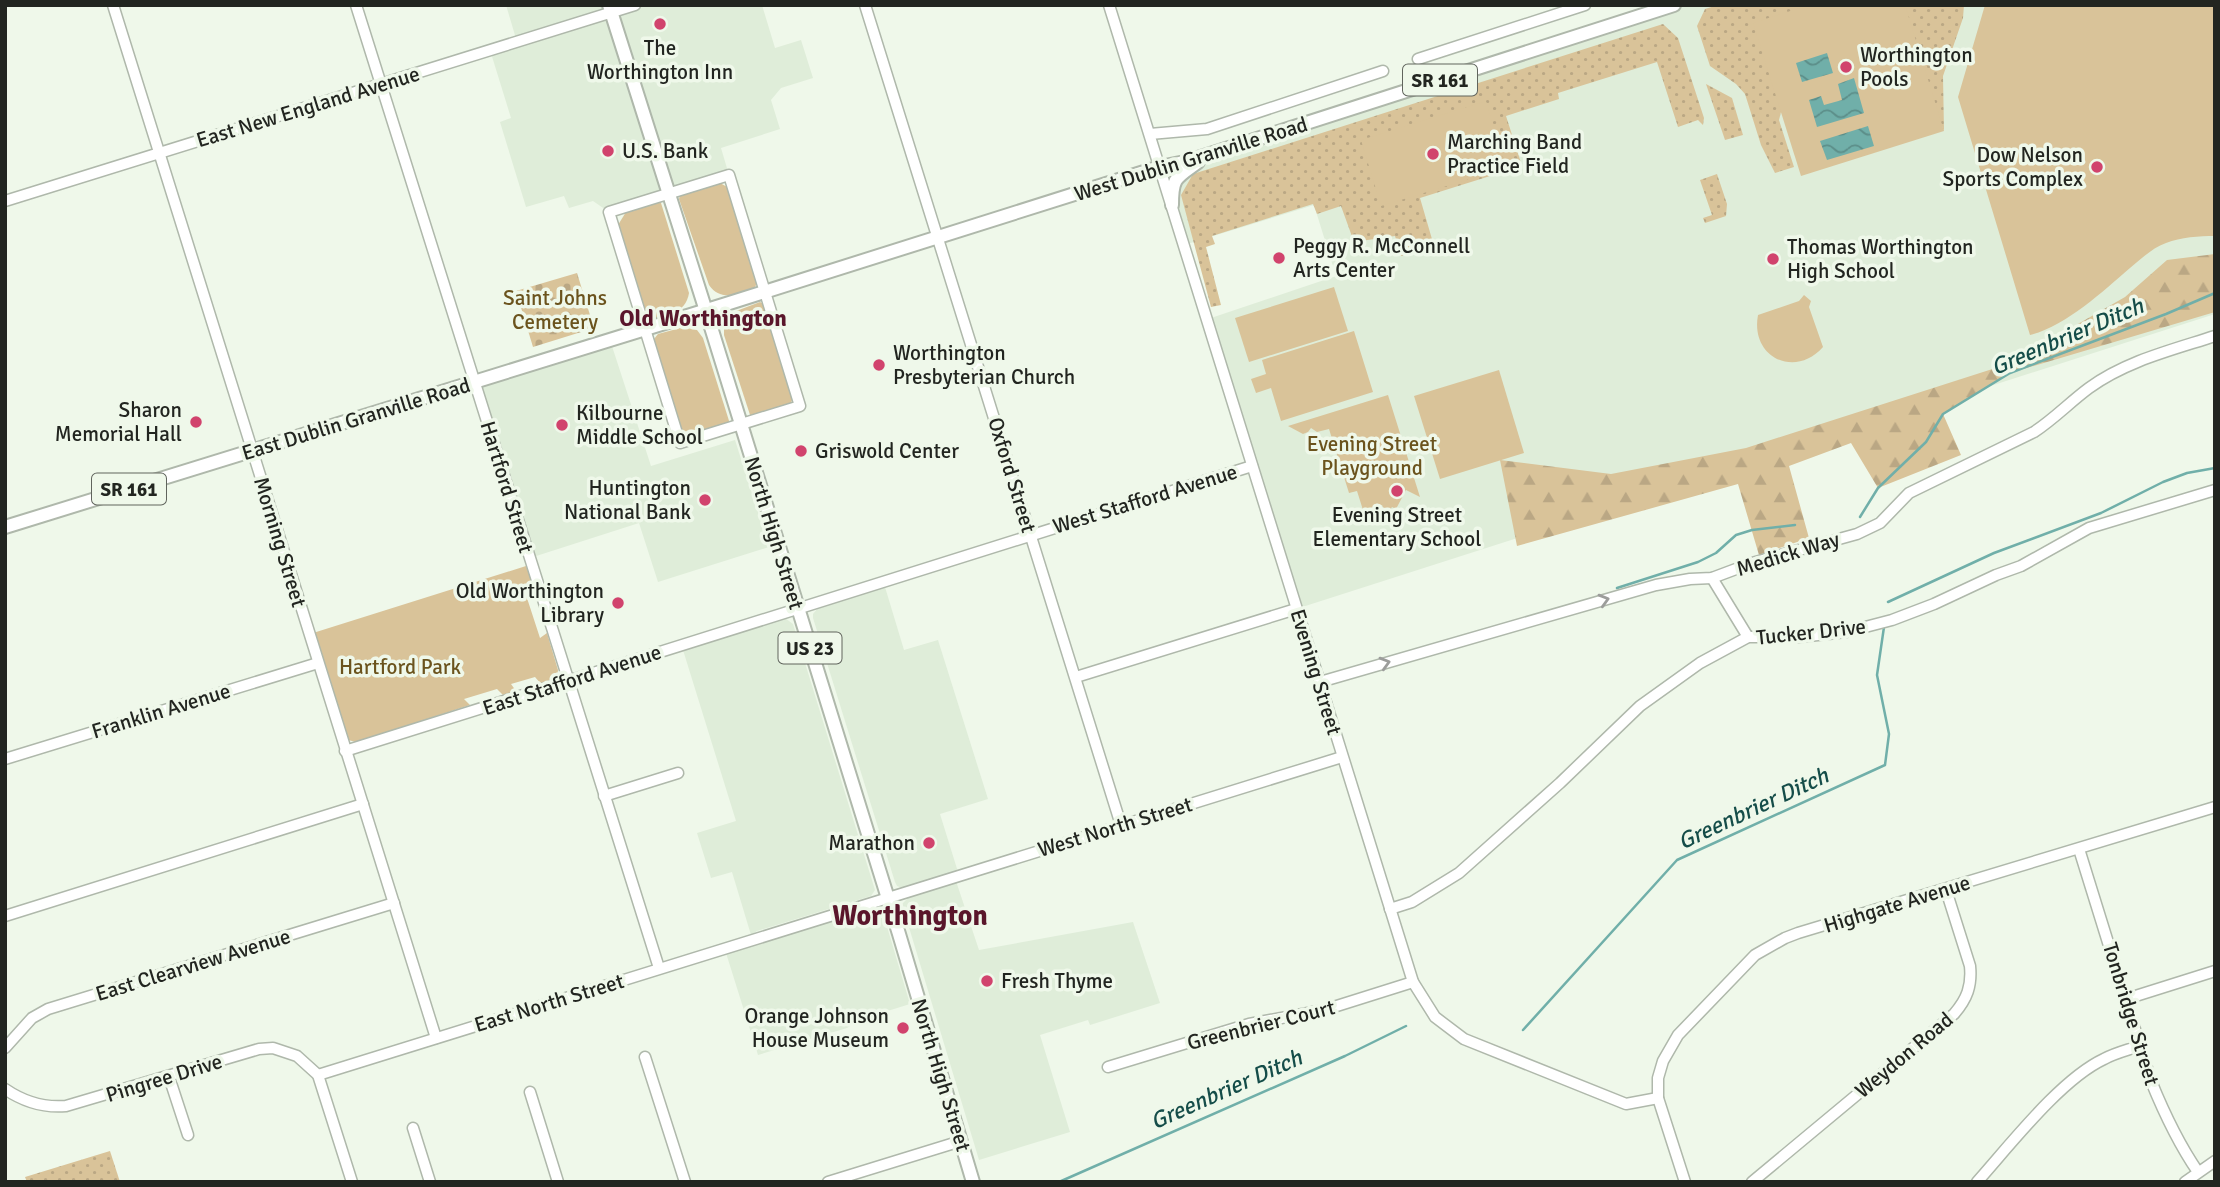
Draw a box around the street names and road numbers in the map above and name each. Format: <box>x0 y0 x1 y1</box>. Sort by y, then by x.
street label: East New England Avenue <box>193 61 423 153</box>
road number: SR 161 <box>1403 64 1477 96</box>
street label: West Dublin Granville Road <box>1071 111 1311 207</box>
street label: East Dublin Granville Road <box>239 372 473 466</box>
street label: Oxford Street <box>982 414 1042 536</box>
street label: Hartford Street <box>475 418 539 556</box>
street label: North High Street <box>738 453 810 613</box>
street label: West Stafford Avenue <box>1050 459 1240 539</box>
road number: SR 161 <box>92 474 166 504</box>
street label: Morning Street <box>248 474 312 610</box>
street label: Medick Way <box>1733 526 1843 582</box>
street label: Evening Street <box>1285 606 1347 738</box>
street label: Tucker Drive <box>1755 613 1867 651</box>
road number: US 23 <box>778 632 842 664</box>
street label: East Stafford Avenue <box>479 639 665 721</box>
street label: Franklin Avenue <box>88 678 234 744</box>
street label: West North Street <box>1035 791 1195 863</box>
street label: Highgate Avenue <box>1821 869 1973 939</box>
street label: East Clearview Avenue <box>92 923 294 1007</box>
street label: Tonbridge Street <box>2097 939 2165 1089</box>
street label: East North Street <box>471 968 627 1038</box>
street label: Greenbrier Court <box>1184 994 1338 1056</box>
street label: North High Street <box>905 995 977 1155</box>
street label: Weydon Road <box>1850 1006 1958 1104</box>
street label: Pingree Drive <box>103 1048 225 1108</box>

